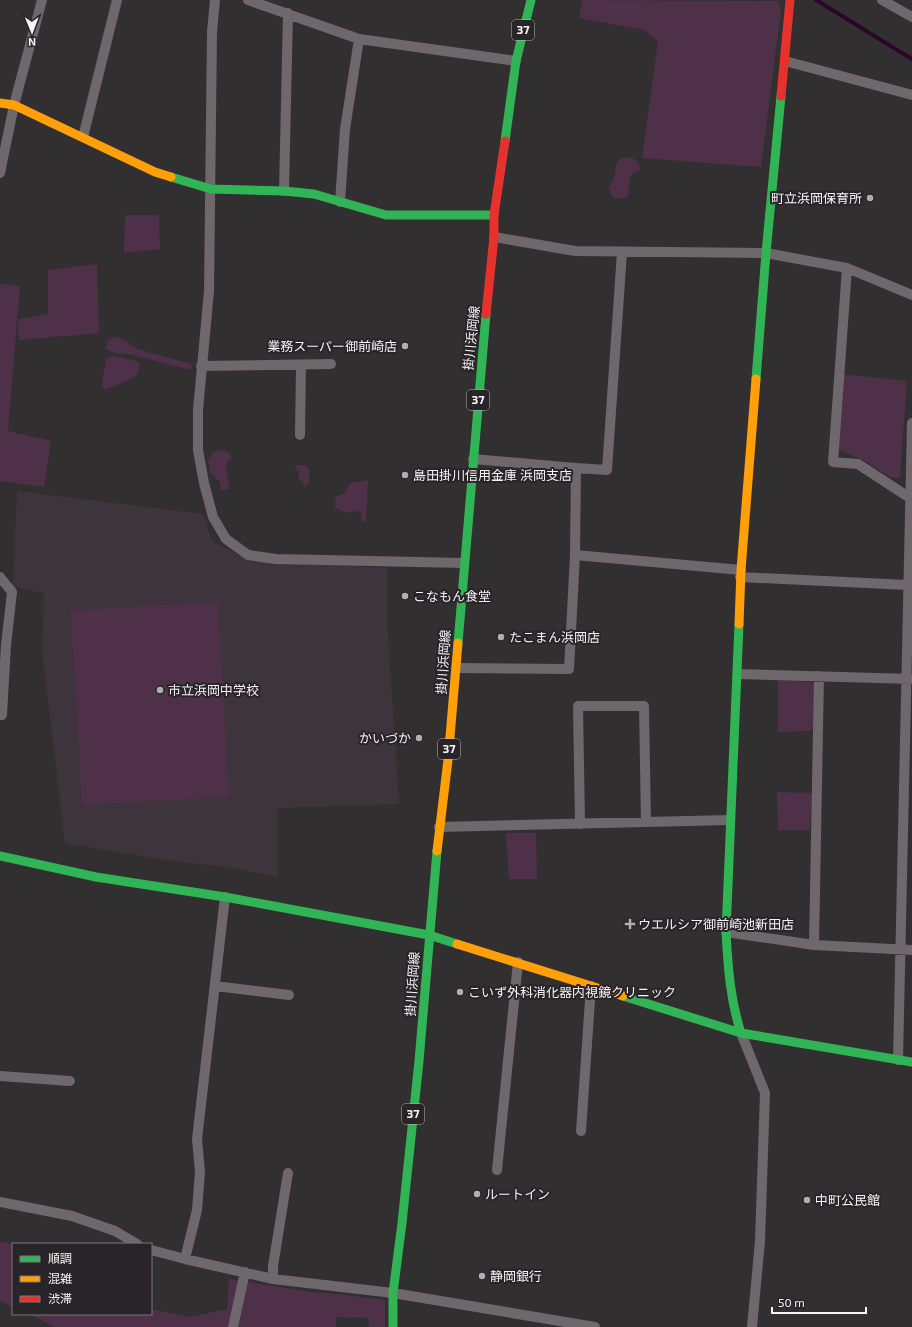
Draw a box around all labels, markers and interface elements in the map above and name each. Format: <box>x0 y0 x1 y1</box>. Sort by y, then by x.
north arrow <box>12 12 52 52</box>
road number: 37 <box>512 20 534 40</box>
text: N <box>28 36 36 49</box>
place label: 町立浜岡保育所 <box>771 190 862 206</box>
marker: 町立浜岡保育所 <box>865 193 875 203</box>
street label: 掛川浜岡線 <box>460 305 482 371</box>
place label: 業務スーパー御前崎店 <box>267 338 397 354</box>
marker: 業務スーパー御前崎店 <box>400 341 410 351</box>
road number: 37 <box>467 390 489 410</box>
place label: 島田掛川信用金庫 浜岡支店 <box>413 467 572 483</box>
marker: 島田掛川信用金庫 浜岡支店 <box>400 470 410 480</box>
place label: こなもん食堂 <box>413 588 491 604</box>
marker: こなもん食堂 <box>400 591 410 601</box>
street label: 掛川浜岡線 <box>433 629 453 695</box>
place label: たこまん浜岡店 <box>509 629 600 645</box>
marker: たこまん浜岡店 <box>496 632 506 642</box>
place label: 市立浜岡中学校 <box>168 682 259 698</box>
marker: 市立浜岡中学校 <box>155 685 165 695</box>
place label: かいづか <box>359 730 411 746</box>
marker: かいづか <box>414 733 424 743</box>
road number: 37 <box>438 739 460 759</box>
place label: ウエルシア御前崎池新田店 <box>638 916 794 932</box>
marker: ウエルシア御前崎池新田店 <box>625 919 635 929</box>
street label: 掛川浜岡線 <box>402 951 422 1017</box>
place label: こいず外科消化器内視鏡クリニック <box>468 984 676 1000</box>
marker: こいず外科消化器内視鏡クリニック <box>455 987 465 997</box>
road number: 37 <box>402 1104 424 1124</box>
place label: ルートイン <box>485 1186 550 1202</box>
marker: ルートイン <box>472 1189 482 1199</box>
place label: 中町公民館 <box>815 1192 880 1208</box>
marker: 中町公民館 <box>802 1195 812 1205</box>
legend <box>12 1243 152 1315</box>
text: 順調 <box>48 1251 72 1265</box>
place label: 静岡銀行 <box>490 1268 542 1284</box>
text: 混雑 <box>48 1271 72 1285</box>
marker: 静岡銀行 <box>477 1271 487 1281</box>
scale bar <box>772 1289 866 1315</box>
text: 渋滞 <box>48 1291 72 1305</box>
text: 50 m <box>778 1295 805 1309</box>

